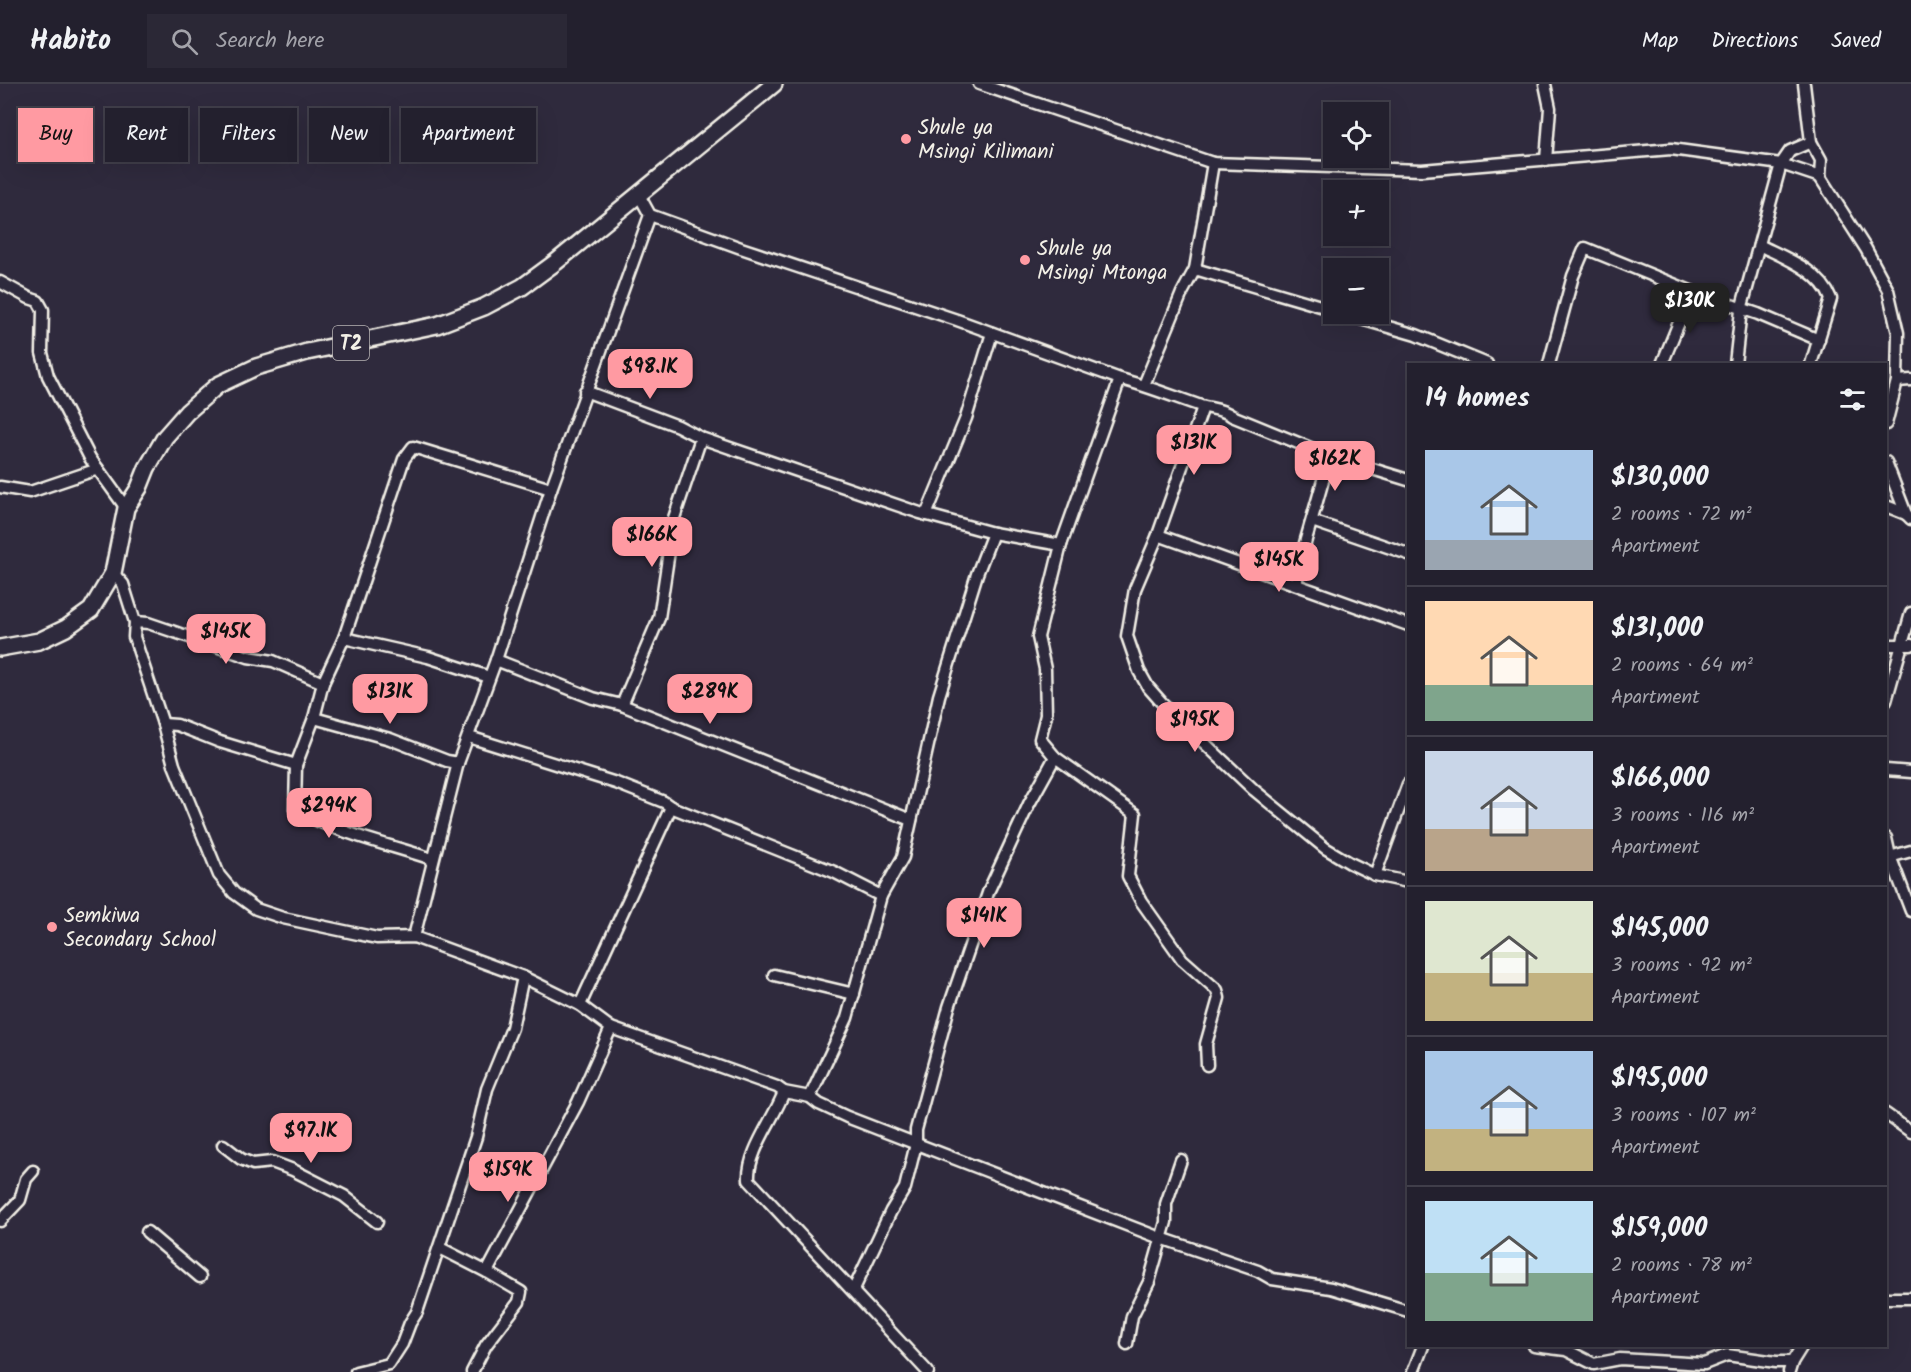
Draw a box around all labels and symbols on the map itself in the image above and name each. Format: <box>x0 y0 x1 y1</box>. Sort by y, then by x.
place label: Shule ya Msingi Kilimani <box>918 112 1054 169</box>
marker: Shule ya Msingi Kilimani <box>899 132 913 146</box>
place label: Shule ya Msingi Mtonga <box>1037 233 1167 290</box>
marker: Shule ya Msingi Mtonga <box>1018 253 1032 267</box>
pin: $130K <box>1648 283 1732 334</box>
road number: T2 <box>333 326 369 360</box>
pin: $98.1K <box>601 349 699 400</box>
pin: $131K <box>1152 425 1236 476</box>
pin: $162K <box>1293 441 1377 492</box>
pin: $166K <box>610 517 694 568</box>
pin: $145K <box>1237 542 1321 593</box>
pin: $145K <box>184 614 268 665</box>
pin: $131K <box>348 674 432 725</box>
pin: $289K <box>668 674 752 725</box>
pin: $195K <box>1153 702 1237 753</box>
pin: $294K <box>287 788 371 839</box>
pin: $141K <box>942 898 1026 949</box>
place label: Semkiwa Secondary School <box>64 900 216 957</box>
marker: Semkiwa Secondary School <box>45 920 59 934</box>
pin: $97.1K <box>262 1113 360 1164</box>
pin: $159K <box>466 1152 550 1203</box>

